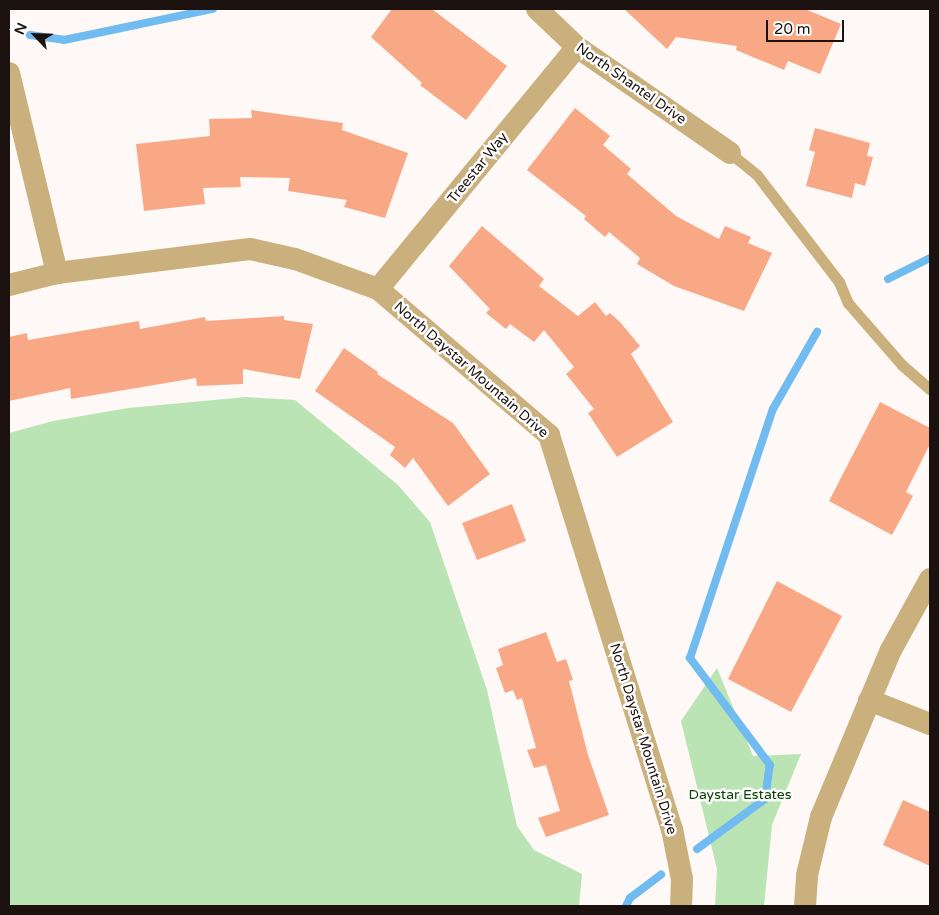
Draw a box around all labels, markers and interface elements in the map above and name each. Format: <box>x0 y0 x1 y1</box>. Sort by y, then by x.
north arrow <box>10 10 60 60</box>
scale bar <box>769 10 846 42</box>
text: N <box>11 20 31 37</box>
text: 20 m <box>774 20 811 38</box>
street label: North Shantel Drive <box>573 40 689 128</box>
street label: Treestar Way <box>444 129 512 207</box>
street label: North Daystar Mountain Drive <box>390 298 552 442</box>
street label: North Daystar Mountain Drive <box>606 641 680 837</box>
park label: Daystar Estates <box>689 787 791 803</box>

